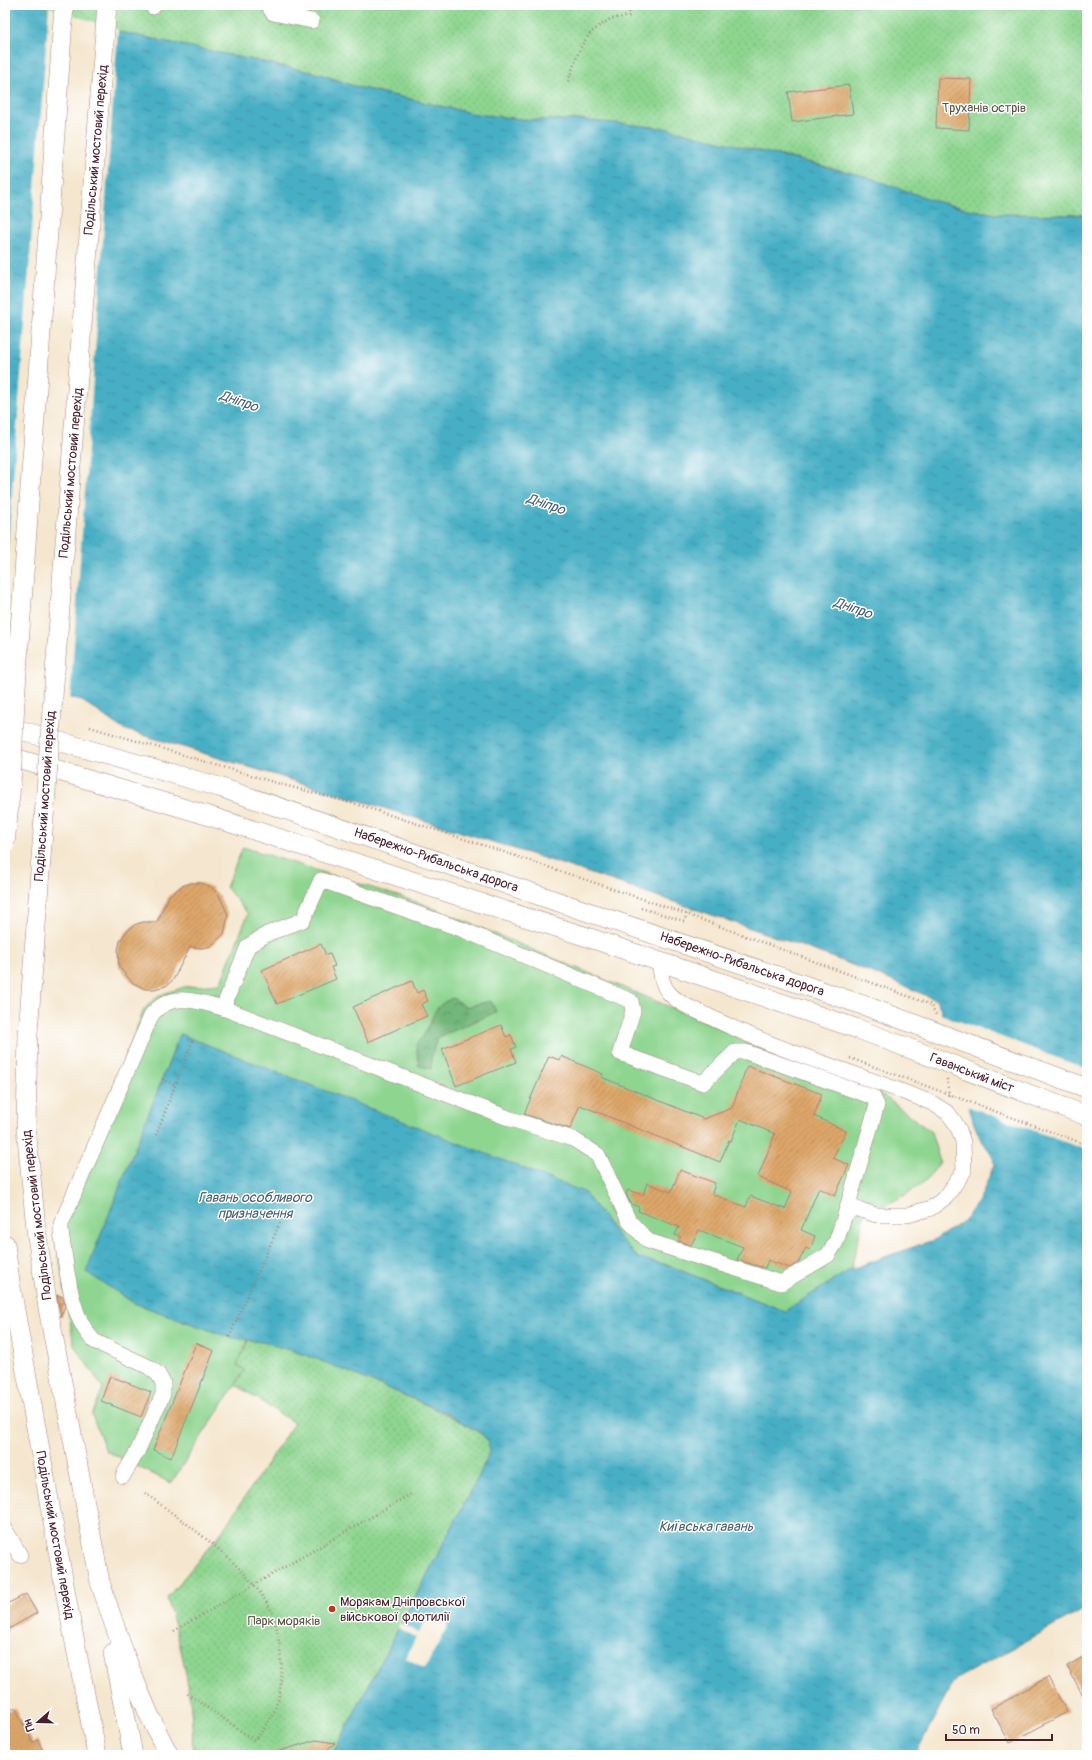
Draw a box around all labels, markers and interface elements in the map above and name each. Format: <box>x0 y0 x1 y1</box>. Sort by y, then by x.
street label: Подільський мостовий перехід <box>81 64 111 236</box>
park label: Труханів острів <box>942 100 1026 116</box>
water label: Дніпро <box>217 386 262 416</box>
street label: Подільський мостовий перехід <box>56 387 86 559</box>
water label: Дніпро <box>524 489 569 519</box>
water label: Дніпро <box>831 593 876 623</box>
street label: Подільський мостовий перехід <box>31 710 59 882</box>
street label: Набережно-Рибальська дорога <box>352 824 520 896</box>
street label: Набережно-Рибальська дорога <box>658 928 826 1000</box>
street label: Гаванський міст <box>928 1050 1017 1097</box>
street label: Подільський мостовий перехід <box>19 1129 55 1301</box>
water label: Гавань особливого призначення <box>198 1189 313 1222</box>
street label: Подільський мостовий перехід <box>32 1450 78 1621</box>
water label: Київська гавань <box>659 1518 754 1535</box>
place label: Морякам Дніпровської військової флотилії <box>340 1594 466 1625</box>
marker: Морякам Дніпровської військової флотилії <box>327 1604 337 1614</box>
park label: Парк моряків <box>248 1613 320 1629</box>
north arrow <box>18 1702 58 1742</box>
scale bar <box>946 1716 1052 1742</box>
text: Пн <box>21 1717 37 1733</box>
text: 50 m <box>952 1723 980 1738</box>

